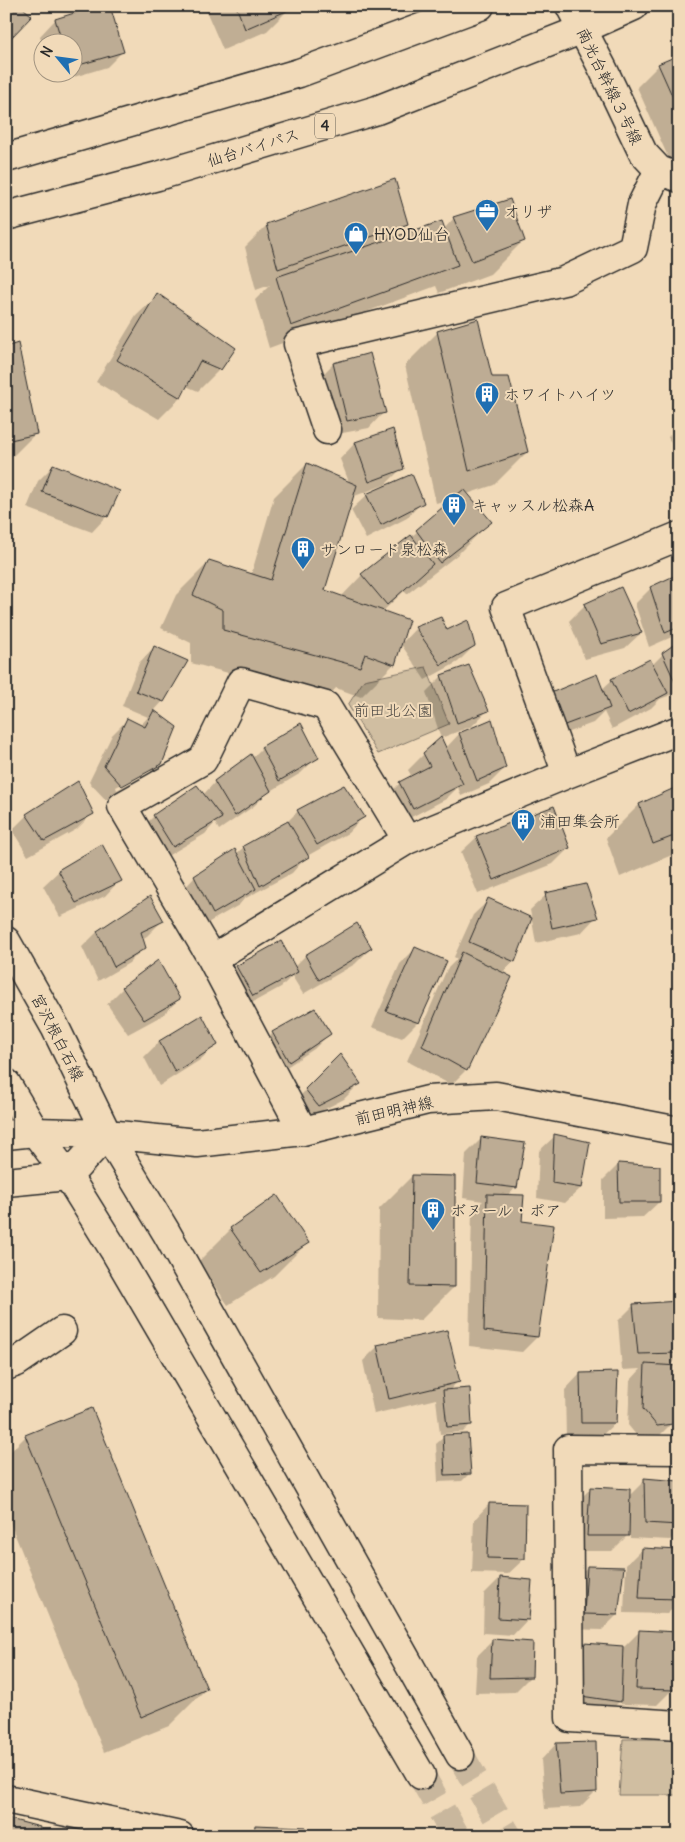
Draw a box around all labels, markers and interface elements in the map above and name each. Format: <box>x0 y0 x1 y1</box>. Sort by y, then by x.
street label: 南光台幹線３号線 <box>573 24 647 148</box>
north arrow <box>32 32 82 82</box>
text: N <box>36 43 57 60</box>
road number: 4 <box>315 114 335 138</box>
street label: 仙台バイパス <box>204 123 302 171</box>
office icon: オリザ <box>474 198 500 232</box>
place label: オリザ <box>504 201 552 221</box>
shop icon: HYOD仙台 <box>343 221 369 255</box>
place label: HYOD仙台 <box>374 224 450 244</box>
building icon: ホワイトハイツ <box>474 381 500 415</box>
place label: ホワイトハイツ <box>504 384 616 404</box>
building icon: キャッスル松森A <box>441 492 467 526</box>
place label: キャッスル松森A <box>472 495 594 515</box>
building icon: サンロード泉松森 <box>290 536 316 570</box>
place label: サンロード泉松森 <box>320 539 448 559</box>
park label: 前田北公園 <box>353 700 433 720</box>
building icon: 浦田集会所 <box>510 808 536 842</box>
place label: 浦田集会所 <box>540 811 620 831</box>
street label: 宮沢根白石線 <box>27 990 89 1084</box>
street label: 前田明神線 <box>353 1091 435 1129</box>
building icon: ボヌール・ポア <box>420 1197 446 1231</box>
place label: ボヌール・ポア <box>450 1200 561 1220</box>

